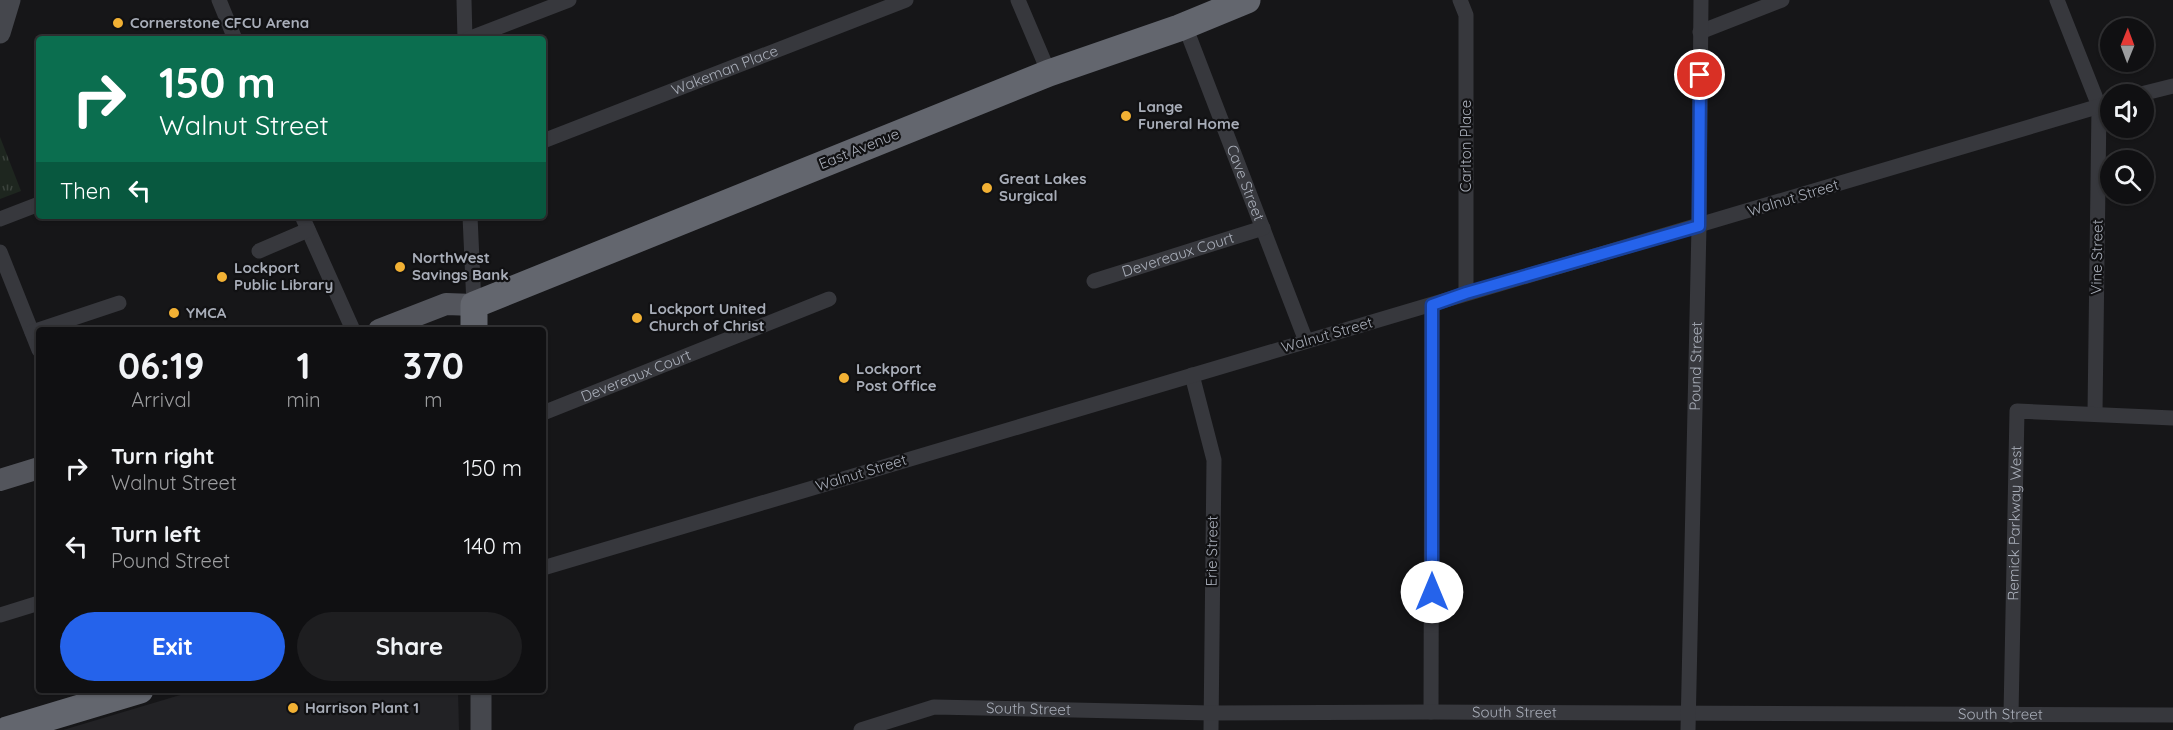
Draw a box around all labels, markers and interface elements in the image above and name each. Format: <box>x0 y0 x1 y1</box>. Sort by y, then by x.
place label: Cornerstone CFCU Arena <box>130 13 309 32</box>
marker: Cornerstone CFCU Arena <box>111 16 125 30</box>
north arrow <box>2100 18 2154 72</box>
map controls <box>2100 18 2154 204</box>
street label: Wakeman Place <box>668 41 781 99</box>
pin <box>1674 49 1725 100</box>
text: 150 m <box>159 56 276 109</box>
icon: arrive <box>1683 58 1716 91</box>
icon: right <box>60 60 138 138</box>
button: sound <box>2100 84 2154 138</box>
place label: Lange Funeral Home <box>1138 97 1240 133</box>
street label: Carlton Place <box>1456 100 1475 192</box>
text: Walnut Street <box>159 108 329 142</box>
marker: Lange Funeral Home <box>1119 109 1133 123</box>
street label: East Avenue <box>816 124 902 173</box>
street label: Cave Street <box>1222 142 1269 224</box>
button: search <box>2100 150 2154 204</box>
place label: Great Lakes Surgical <box>999 169 1086 205</box>
icon: left <box>123 174 156 207</box>
street label: Walnut Street <box>1745 175 1841 220</box>
text: Then <box>60 177 111 205</box>
marker: Great Lakes Surgical <box>980 181 994 195</box>
street label: Vine Street <box>2086 219 2107 295</box>
street label: Devereaux Court <box>1119 228 1236 281</box>
place label: NorthWest Savings Bank <box>412 248 509 284</box>
place label: Lockport Public Library <box>234 258 333 294</box>
marker: NorthWest Savings Bank <box>393 260 407 274</box>
marker: Lockport Public Library <box>215 270 229 284</box>
place label: Lockport United Church of Christ <box>649 299 766 335</box>
place label: YMCA <box>186 303 227 322</box>
marker: YMCA <box>167 306 181 320</box>
marker: Lockport United Church of Christ <box>630 311 644 325</box>
street label: Walnut Street <box>1279 312 1375 357</box>
street label: Pound Street <box>1685 321 1706 411</box>
text: 06:19 <box>118 343 204 388</box>
text: 1 <box>297 343 311 388</box>
text: 370 <box>403 343 464 388</box>
street label: Devereaux Court <box>578 345 693 406</box>
place label: Lockport Post Office <box>856 359 937 395</box>
marker: Lockport Post Office <box>837 371 851 385</box>
text: Arrival <box>131 387 191 412</box>
text: min <box>286 387 321 412</box>
text: m <box>424 387 442 412</box>
text: Turn right <box>111 442 215 470</box>
street label: Remick Parkway West <box>2003 445 2025 601</box>
street label: Walnut Street <box>813 450 909 495</box>
icon: right <box>60 452 93 485</box>
text: 150 m <box>463 454 522 482</box>
text: Walnut Street <box>111 470 237 495</box>
street label: Erie Street <box>1201 515 1222 587</box>
text: Turn left <box>111 520 201 548</box>
icon: left <box>60 530 93 563</box>
text: 140 m <box>463 532 522 560</box>
text: Pound Street <box>111 548 230 573</box>
position arrow <box>1400 560 1464 624</box>
button: Exit <box>60 612 285 681</box>
button: Share <box>297 612 522 681</box>
place label: Harrison Plant 1 <box>305 698 419 717</box>
street label: South Street <box>986 698 1071 719</box>
marker: Harrison Plant 1 <box>286 701 300 715</box>
street label: South Street <box>1472 702 1557 722</box>
street label: South Street <box>1958 704 2043 723</box>

